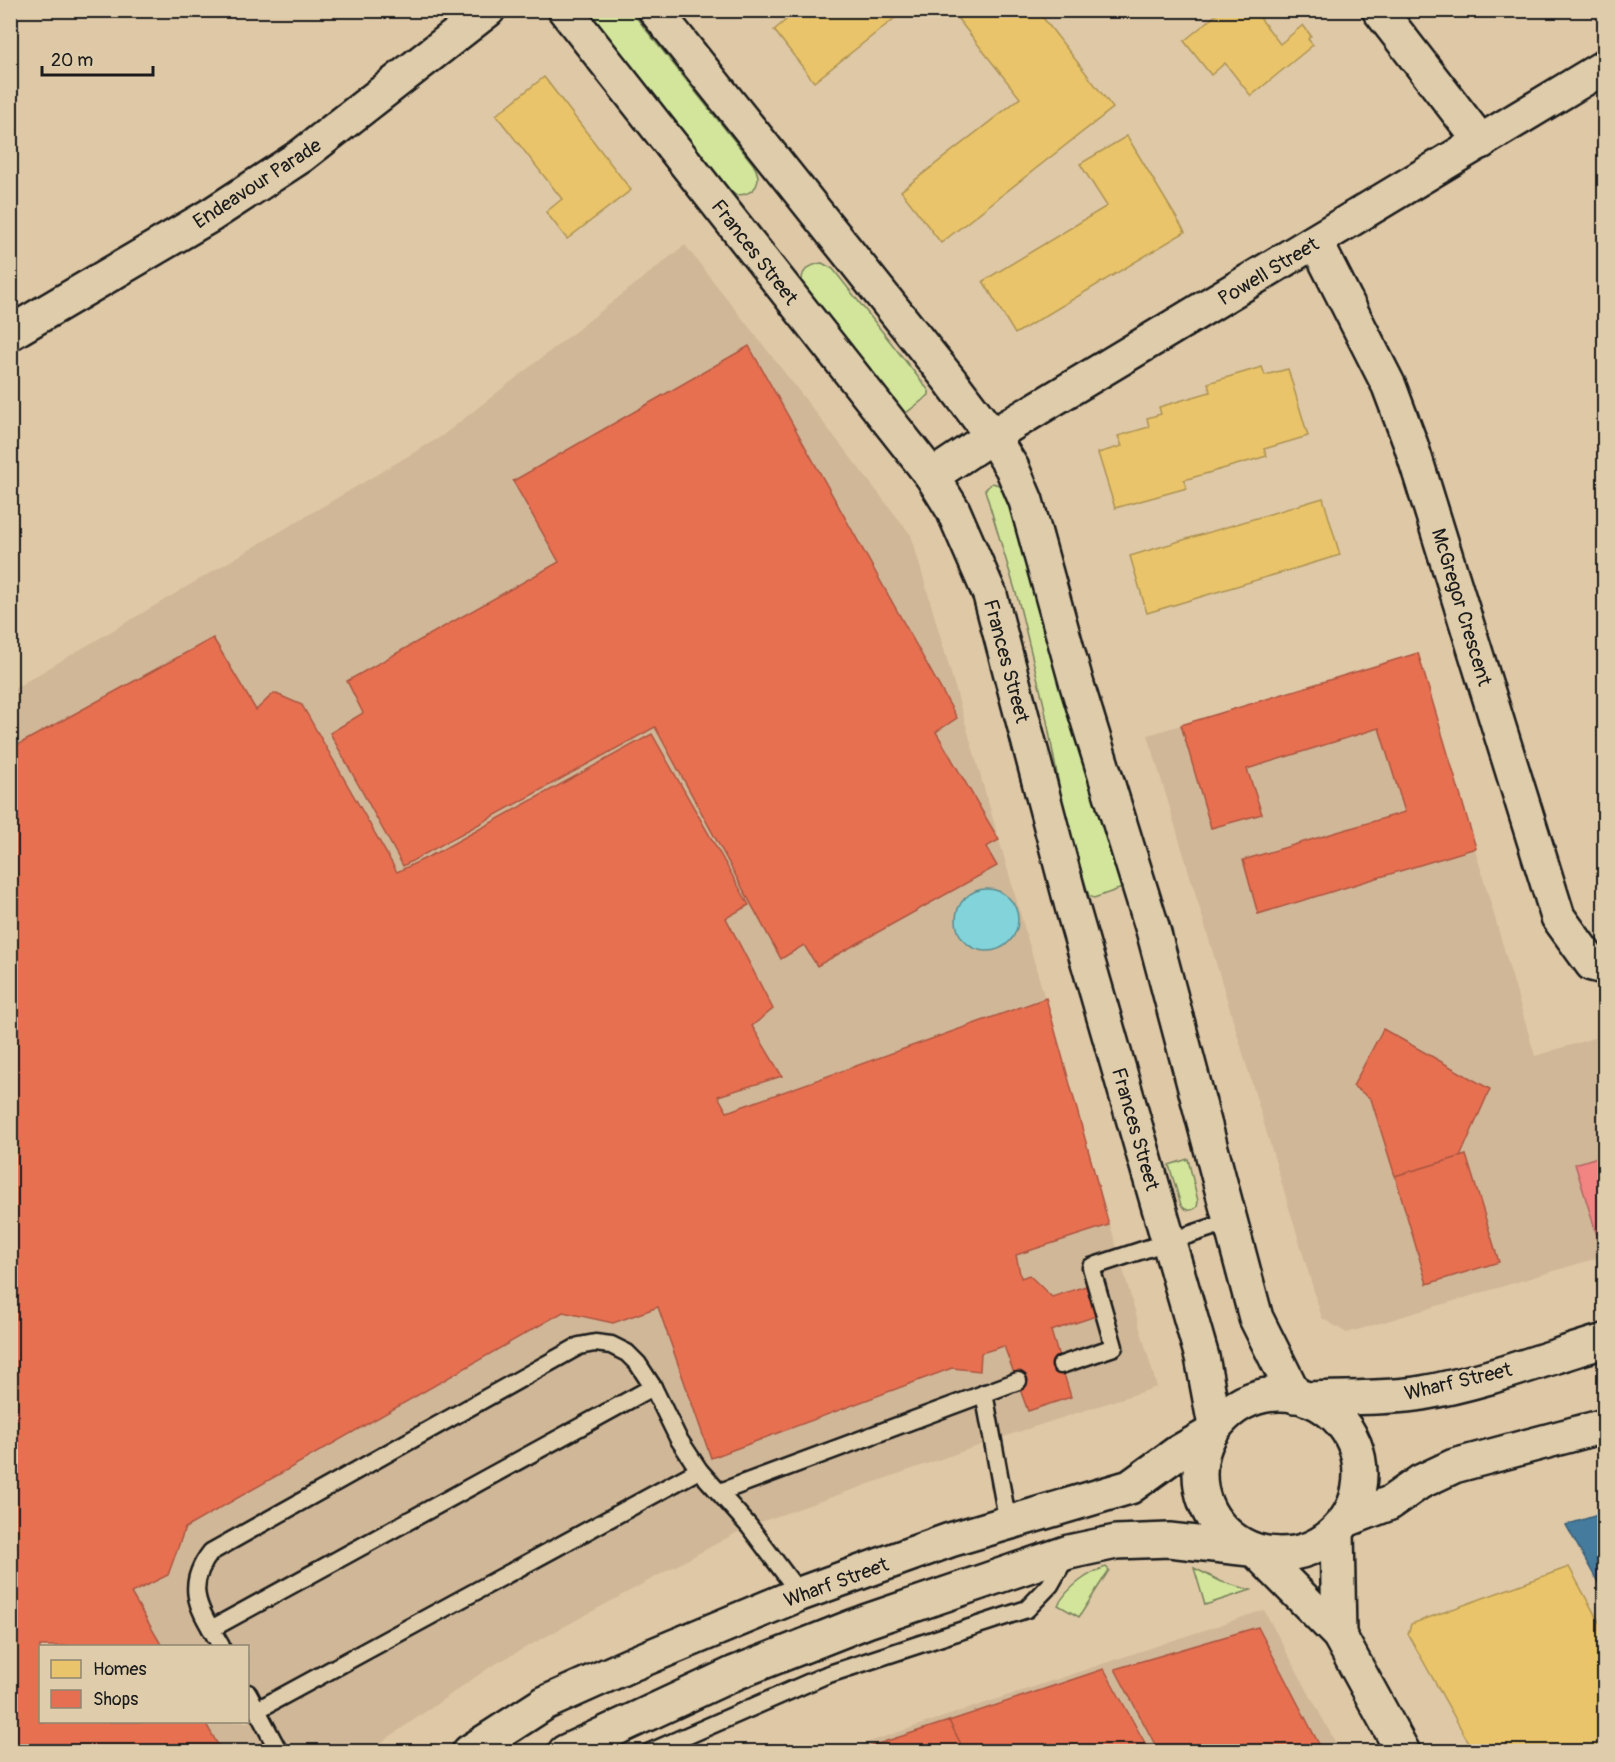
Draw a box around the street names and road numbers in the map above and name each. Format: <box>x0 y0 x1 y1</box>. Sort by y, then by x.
street label: Endeavour Parade <box>188 133 326 234</box>
street label: Frances Street <box>706 195 804 311</box>
street label: Powell Street <box>1213 231 1324 311</box>
street label: McGregor Crescent <box>1426 525 1498 690</box>
street label: Frances Street <box>978 597 1035 726</box>
street label: Frances Street <box>1106 1065 1165 1194</box>
street label: Wharf Street <box>1402 1357 1515 1406</box>
street label: Wharf Street <box>780 1552 893 1613</box>

